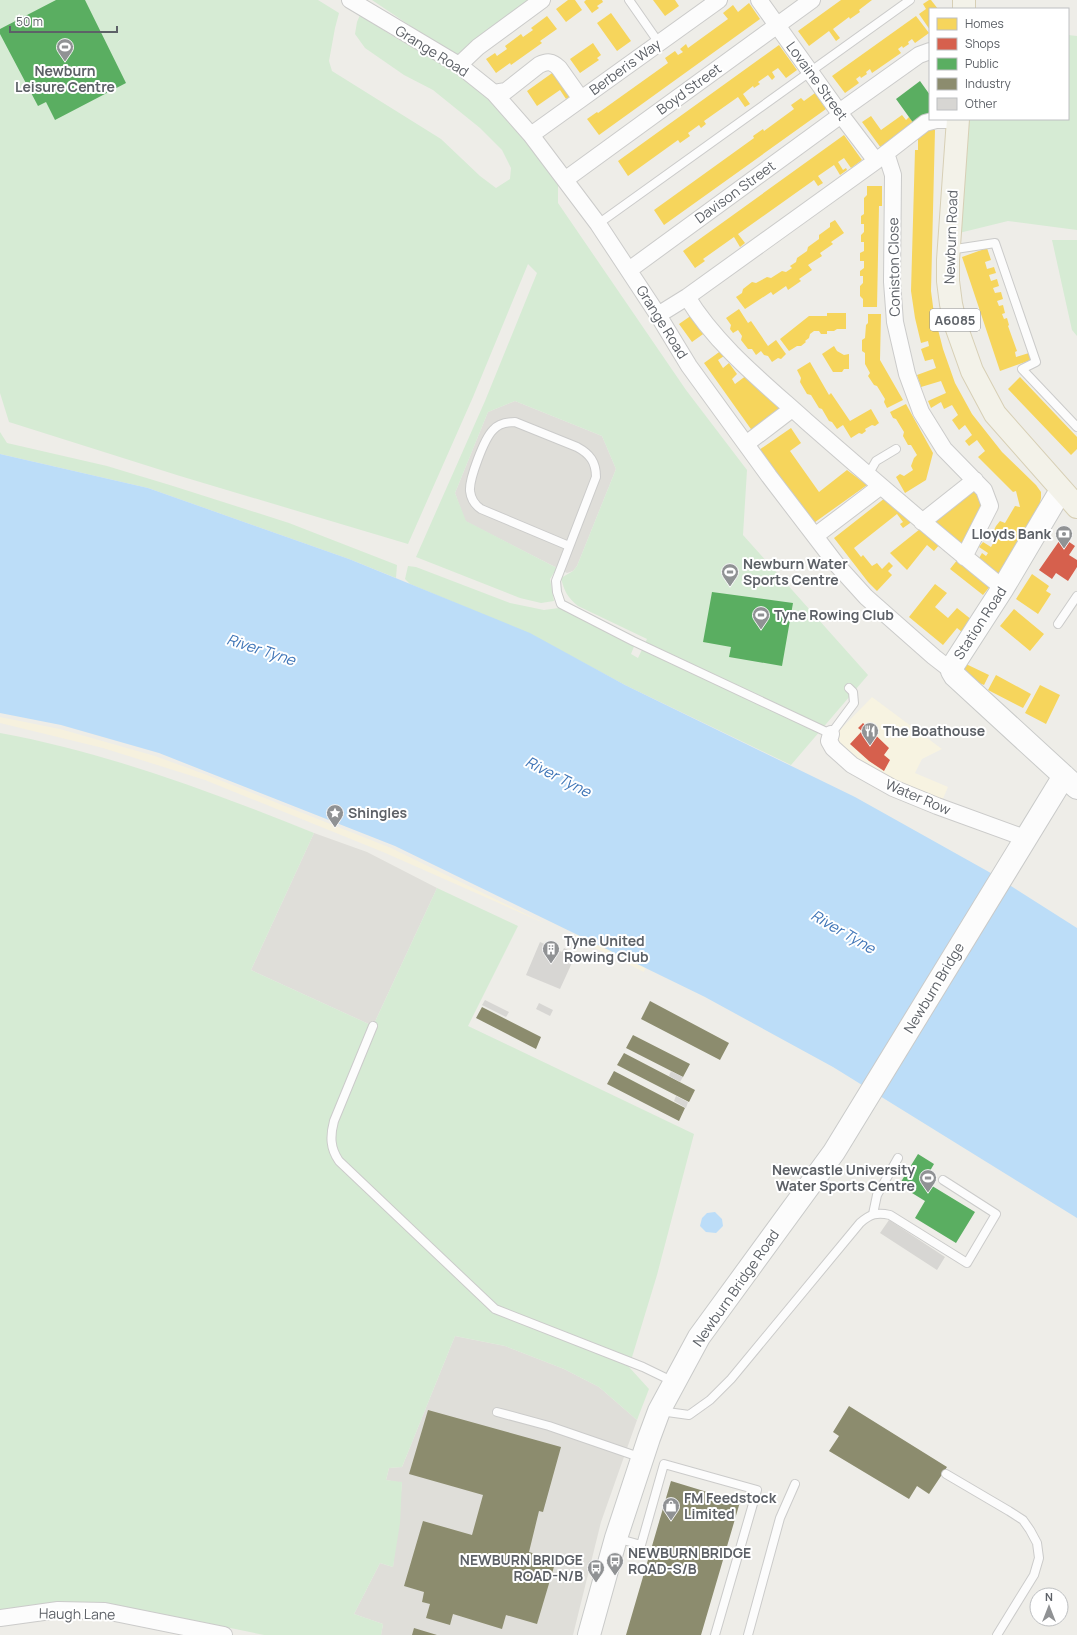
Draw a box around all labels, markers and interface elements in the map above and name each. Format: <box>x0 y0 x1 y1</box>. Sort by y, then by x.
scale bar <box>10 8 117 34</box>
legend <box>929 8 1069 120</box>
text: 50 m <box>16 13 43 30</box>
text: Homes <box>965 15 1004 32</box>
street label: Grange Road <box>392 20 473 81</box>
street label: Berberis Way <box>585 34 665 99</box>
text: Shops <box>965 35 1000 52</box>
sports icon: Newburn Leisure Centre <box>55 37 75 62</box>
street label: Lovaine Street <box>782 37 853 124</box>
text: Public <box>965 55 999 72</box>
street label: Boyd Street <box>652 58 725 119</box>
place label: Newburn Leisure Centre <box>15 61 115 96</box>
text: Industry <box>965 75 1011 92</box>
text: Other <box>965 95 998 112</box>
street label: Davison Street <box>691 156 779 227</box>
street label: Newburn Road <box>939 190 962 284</box>
street label: Coniston Close <box>883 217 904 317</box>
street label: Grange Road <box>632 281 693 362</box>
road number: A6085 <box>930 309 980 331</box>
place label: Lloyds Bank <box>971 524 1051 543</box>
bank icon: Lloyds Bank <box>1054 524 1074 549</box>
place label: Newburn Water Sports Centre <box>743 554 848 589</box>
sports icon: Newburn Water Sports Centre <box>720 562 740 587</box>
street label: Station Road <box>949 583 1010 663</box>
sports icon: Tyne Rowing Club <box>751 605 771 630</box>
place label: Tyne Rowing Club <box>774 605 894 624</box>
water label: River Tyne <box>224 629 299 671</box>
restaurant icon: The Boathouse <box>860 721 880 746</box>
place label: The Boathouse <box>883 721 985 740</box>
water label: River Tyne <box>522 751 596 803</box>
street label: Water Row <box>883 774 954 819</box>
place icon: Shingles <box>325 803 345 828</box>
place label: Shingles <box>348 803 408 822</box>
water label: River Tyne <box>807 905 880 959</box>
place label: Tyne United Rowing Club <box>564 931 649 966</box>
building icon: Tyne United Rowing Club <box>541 939 561 964</box>
street label: Newburn Bridge <box>899 939 968 1037</box>
place label: Newcastle University Water Sports Centre <box>772 1160 915 1195</box>
sports icon: Newcastle University Water Sports Centre <box>918 1168 938 1193</box>
street label: Newburn Bridge Road <box>688 1225 783 1350</box>
place label: FM Feedstock Limited <box>684 1488 777 1523</box>
shop icon: FM Feedstock Limited <box>661 1496 681 1521</box>
place label: NEWBURN BRIDGE ROAD-S/B <box>628 1543 751 1578</box>
place label: NEWBURN BRIDGE ROAD-N/B <box>460 1550 583 1585</box>
bus stop icon: NEWBURN BRIDGE ROAD-S/B <box>605 1551 625 1576</box>
bus stop icon: NEWBURN BRIDGE ROAD-N/B <box>586 1558 606 1583</box>
north arrow <box>1029 1587 1069 1627</box>
text: N <box>1045 1589 1053 1604</box>
street label: Haugh Lane <box>39 1603 115 1624</box>

